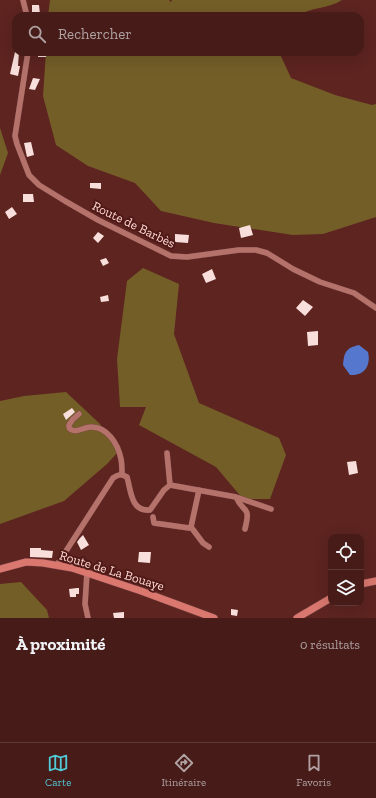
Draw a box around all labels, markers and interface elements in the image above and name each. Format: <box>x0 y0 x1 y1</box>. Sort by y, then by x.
search box <box>12 12 364 56</box>
icon: search <box>26 23 48 45</box>
text: Rechercher <box>58 25 132 43</box>
street label: Route de Barbès <box>90 198 178 251</box>
map controls <box>328 534 364 606</box>
button: locate <box>328 534 364 570</box>
street label: Route de La Bouaye <box>58 547 166 594</box>
button: layers <box>328 570 364 606</box>
text: À proximité <box>16 634 105 654</box>
text: 0 résultats <box>300 637 360 652</box>
tab: Carte <box>45 752 71 789</box>
tab: Itinéraire <box>161 752 206 789</box>
tab: Favoris <box>296 752 331 789</box>

